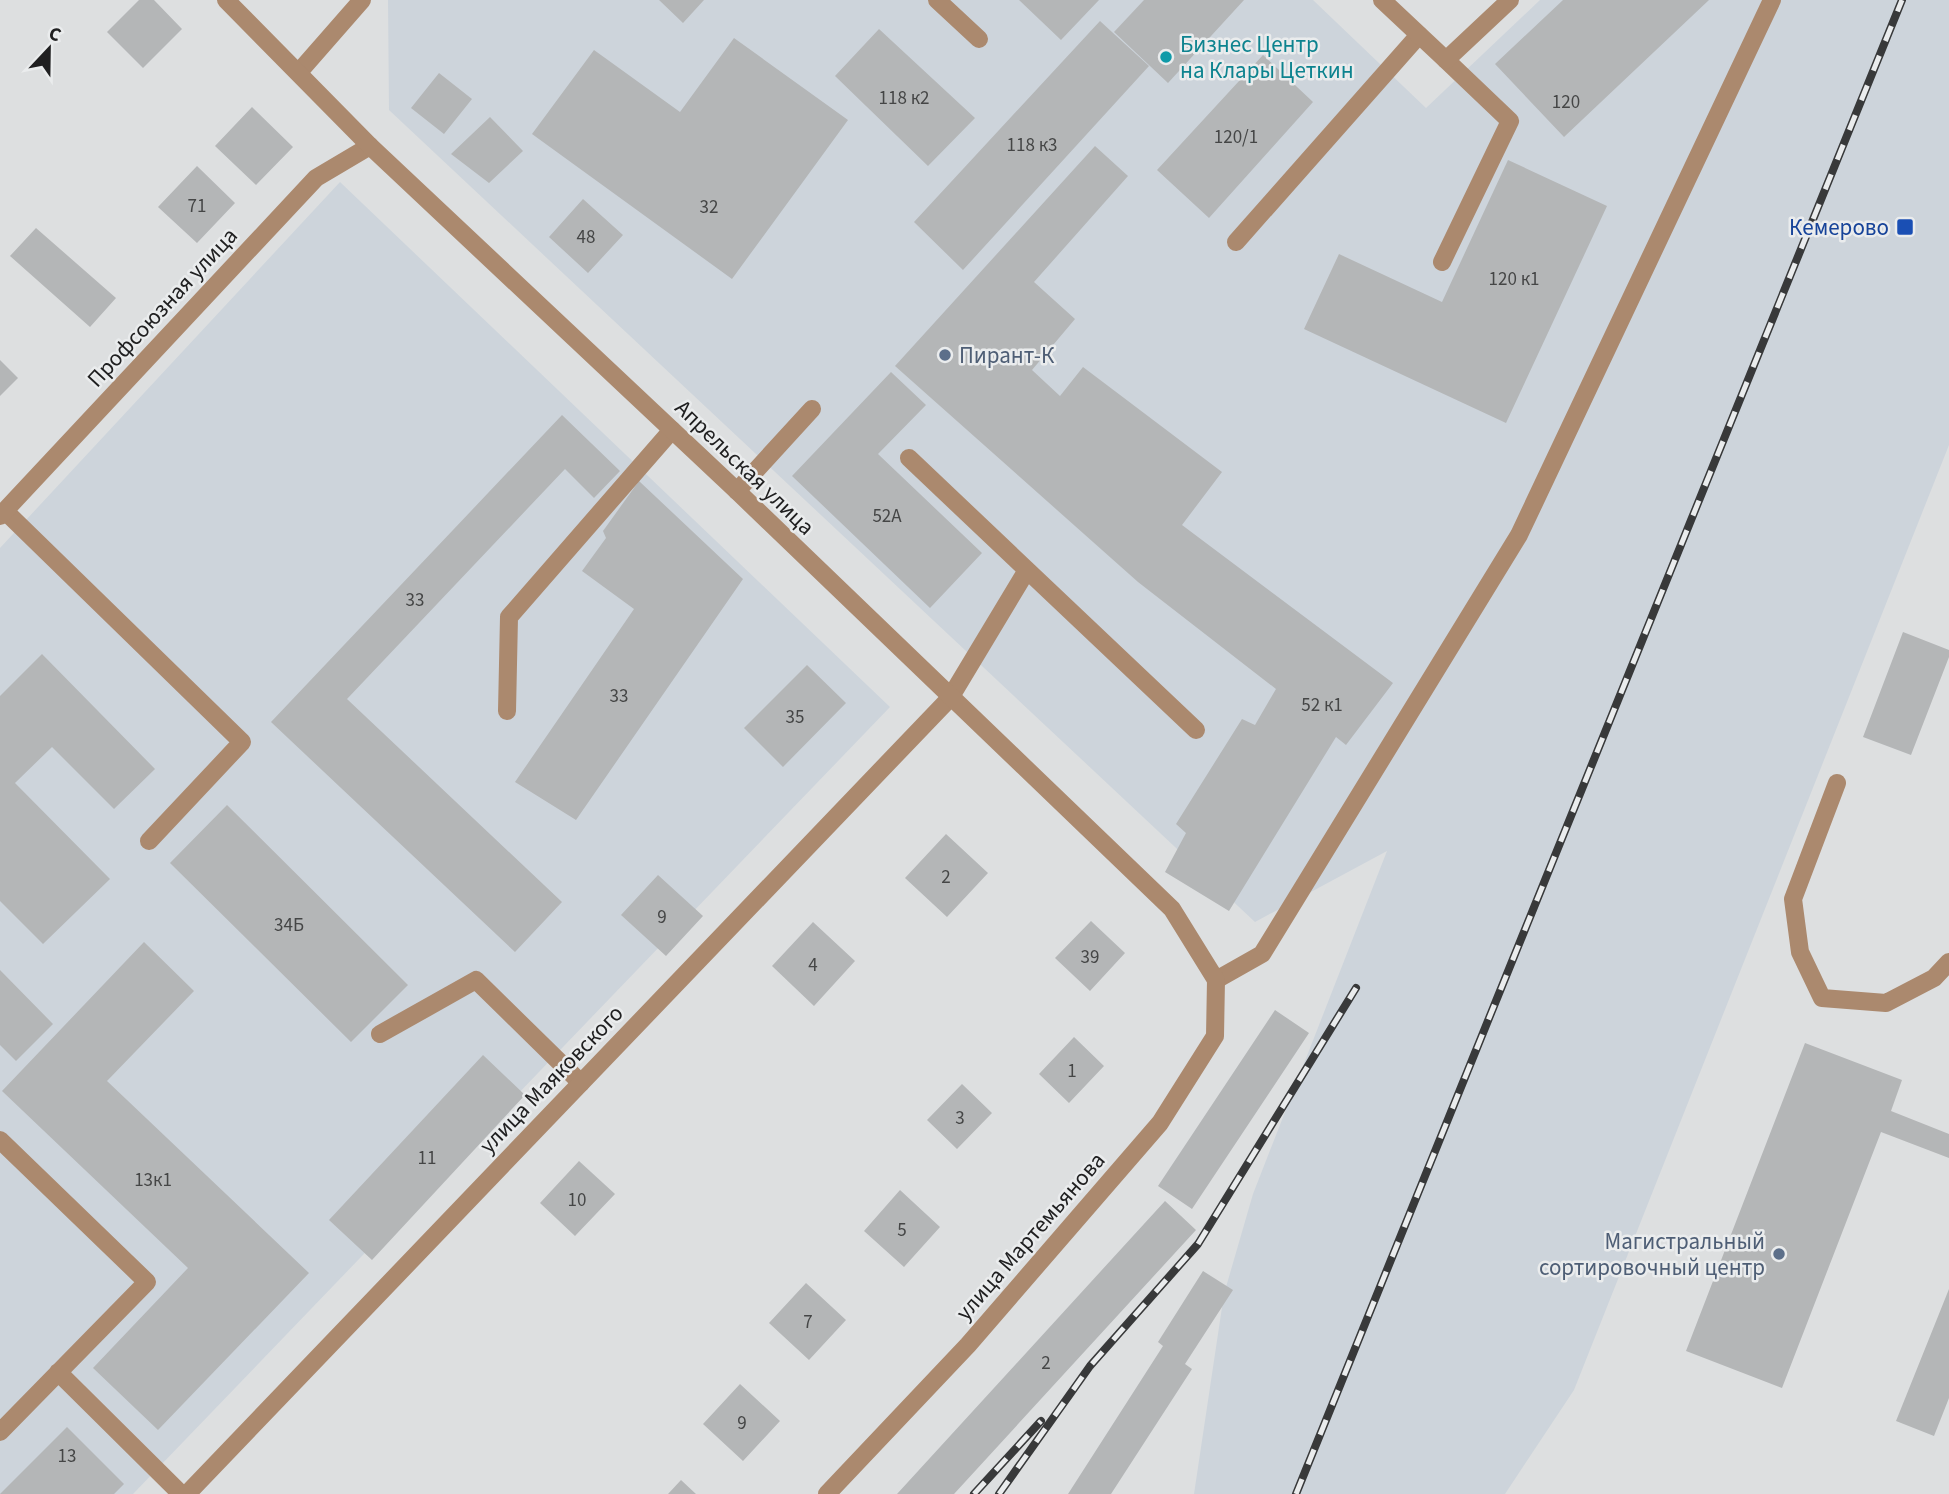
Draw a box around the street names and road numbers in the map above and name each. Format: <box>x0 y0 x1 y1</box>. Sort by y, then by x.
street label: Профсоюзная улица <box>79 220 245 395</box>
street label: Апрельская улица <box>667 392 822 543</box>
street label: улица Маяковского <box>472 998 631 1161</box>
street label: улица Мартемьянова <box>948 1145 1113 1328</box>

